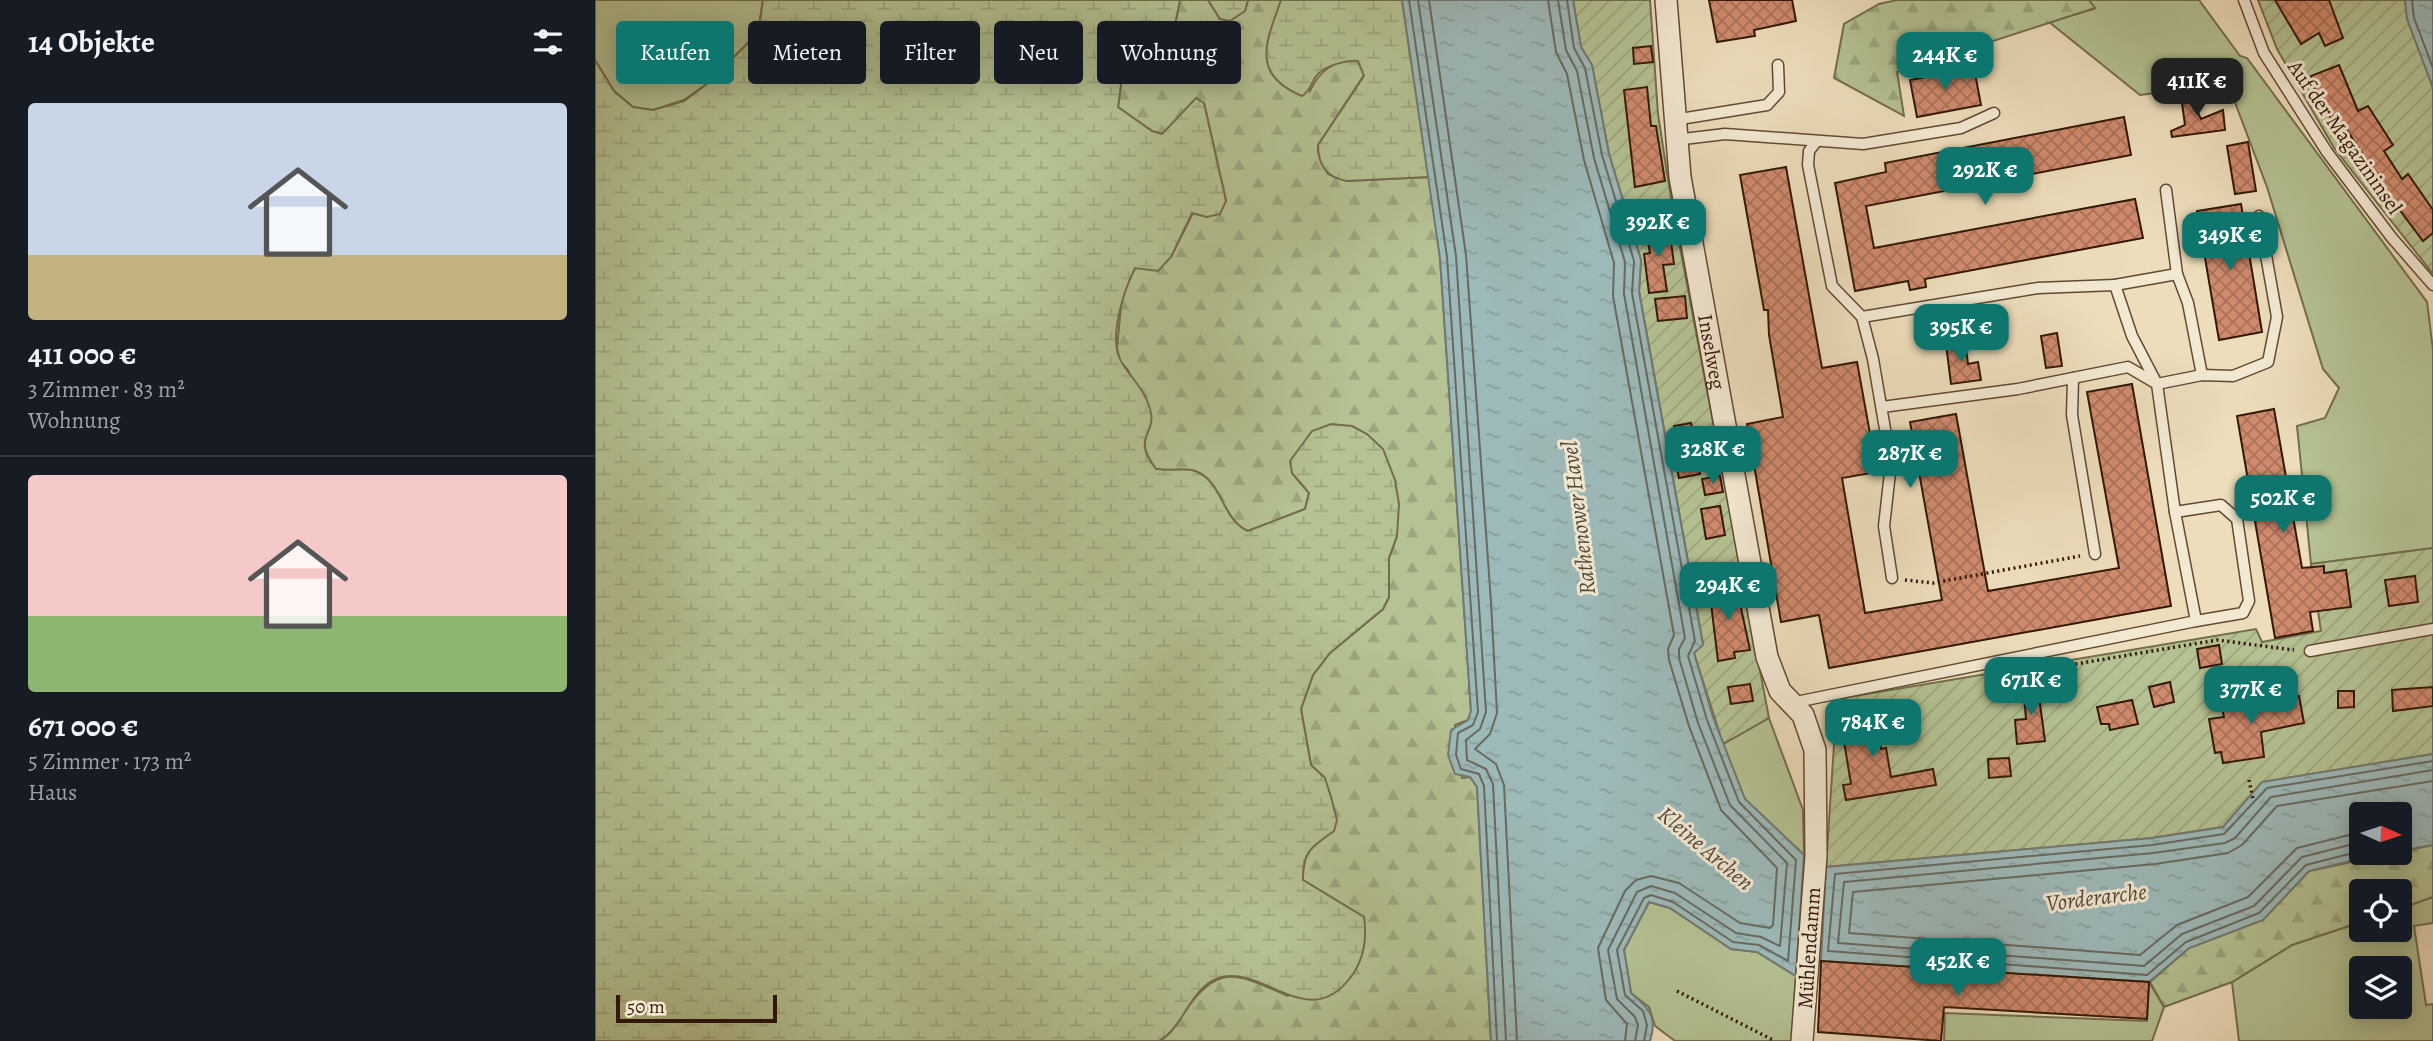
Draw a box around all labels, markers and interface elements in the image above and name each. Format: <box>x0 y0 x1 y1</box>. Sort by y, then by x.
chip: Kaufen <box>616 21 734 84</box>
chip: Mieten <box>748 21 866 84</box>
chip: Filter <box>880 21 980 84</box>
chip: Neu <box>994 21 1083 84</box>
chip: Wohnung <box>1097 21 1241 84</box>
text: 14 Objekte <box>28 22 155 62</box>
icon: filters <box>529 23 567 61</box>
pin: 244K € <box>1888 32 2002 92</box>
text: 244K € <box>1912 39 1978 70</box>
street label: Auf der Magazininsel <box>2281 54 2409 220</box>
pin: 411K € <box>2140 58 2254 118</box>
text: 411K € <box>2167 65 2227 96</box>
pin: 292K € <box>1928 148 2042 207</box>
icon: home <box>235 149 361 275</box>
text: 292K € <box>1952 154 2018 185</box>
pin: 392K € <box>1601 200 1715 259</box>
text: 392K € <box>1626 206 1690 237</box>
pin: 349K € <box>2173 212 2287 272</box>
text: 349K € <box>2198 219 2262 250</box>
pin: 395K € <box>1904 304 2018 364</box>
text: 395K € <box>1930 311 1992 342</box>
street label: Inselweg <box>1691 312 1732 392</box>
text: 411 000 € <box>28 334 137 374</box>
text: 3 Zimmer · 83 m² <box>28 374 185 405</box>
text: Wohnung <box>28 405 121 436</box>
pin: 328K € <box>1656 426 1770 486</box>
pin: 287K € <box>1853 430 1967 490</box>
text: 328K € <box>1681 433 1745 464</box>
text: 287K € <box>1878 437 1942 468</box>
water label: Rathenower Havel <box>1554 439 1603 596</box>
pin: 502K € <box>2226 476 2340 535</box>
text: 502K € <box>2251 482 2315 513</box>
icon: home <box>235 521 361 647</box>
pin: 294K € <box>1671 562 1785 622</box>
text: 294K € <box>1696 569 1760 600</box>
pin: 671K € <box>1974 658 2088 717</box>
text: 671K € <box>2000 664 2062 695</box>
pin: 377K € <box>2194 666 2308 726</box>
text: 377K € <box>2220 673 2282 704</box>
pin: 784K € <box>1816 700 1930 759</box>
text: 671 000 € <box>28 706 139 746</box>
text: 784K € <box>1841 706 1905 737</box>
text: 5 Zimmer · 173 m² <box>28 746 191 777</box>
text: Haus <box>28 777 77 808</box>
water label: Kleine Archen <box>1651 799 1760 898</box>
north arrow <box>2349 802 2411 864</box>
map controls <box>2349 802 2412 1019</box>
water label: Vorderarche <box>2044 876 2148 919</box>
button: locate <box>2349 879 2412 942</box>
street label: Mühlendamm <box>1791 886 1827 1010</box>
pin: 452K € <box>1901 939 2015 998</box>
text: 452K € <box>1926 945 1990 976</box>
button: layers <box>2349 956 2412 1019</box>
scale bar <box>616 992 777 1024</box>
text: 50 m <box>627 994 665 1020</box>

